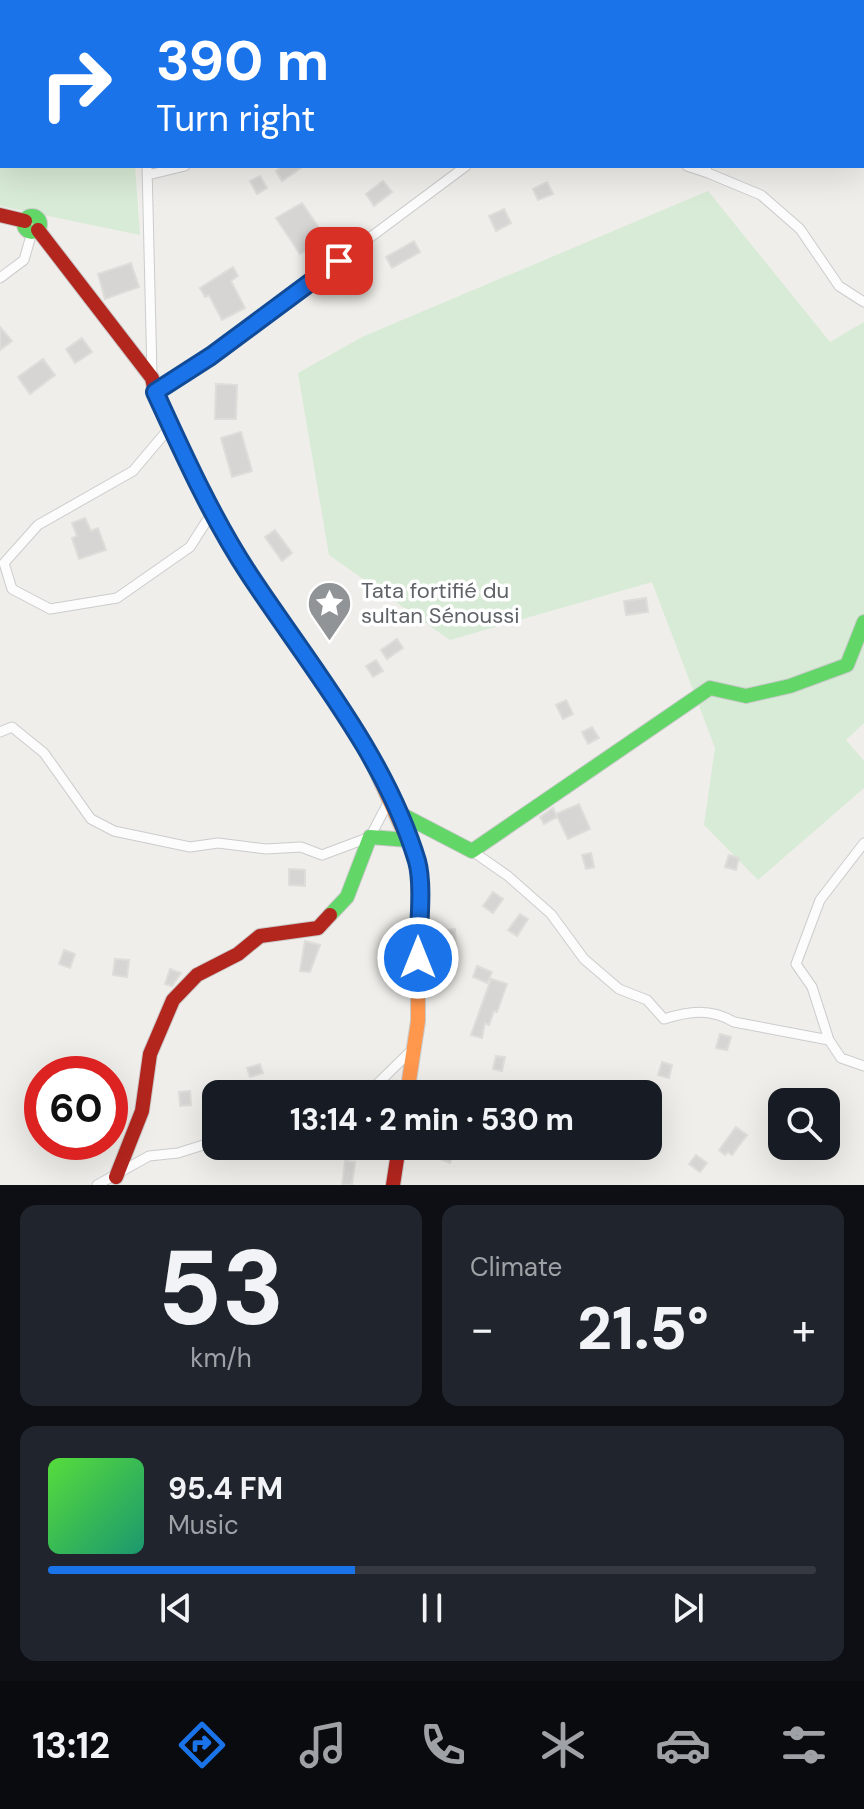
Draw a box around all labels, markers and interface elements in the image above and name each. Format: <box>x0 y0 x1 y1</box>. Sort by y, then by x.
text: 390 m <box>156 24 329 97</box>
icon: right <box>24 32 128 136</box>
text: Turn right <box>156 95 315 142</box>
pin <box>305 227 373 295</box>
icon: arrive <box>317 239 361 283</box>
place label: Tata fortifié du sultan Sénoussi <box>361 576 520 630</box>
place icon: Tata fortifié du sultan Sénoussi <box>306 579 354 642</box>
position arrow <box>376 916 460 1000</box>
speed limit sign: 60 <box>24 1056 128 1160</box>
map controls <box>768 1088 840 1160</box>
button: search <box>768 1088 840 1160</box>
text: 13:14 · 2 min · 530 m <box>290 1100 574 1139</box>
text: 53 <box>157 1221 285 1356</box>
text: Climate <box>470 1250 562 1284</box>
text: 21.5° <box>577 1289 709 1368</box>
text: − <box>470 1300 494 1358</box>
text: + <box>792 1300 816 1358</box>
text: km/h <box>190 1341 252 1375</box>
text: 95.4 FM <box>168 1469 283 1508</box>
text: Music <box>168 1508 239 1542</box>
icon: previous <box>154 1586 198 1630</box>
icon: pause <box>410 1586 454 1630</box>
icon: next <box>666 1586 710 1630</box>
icon: directions <box>174 1717 230 1773</box>
icon: music <box>295 1717 351 1773</box>
icon: phone <box>415 1717 471 1773</box>
icon: climate <box>535 1717 591 1773</box>
icon: car <box>655 1717 711 1773</box>
icon: filters <box>776 1717 832 1773</box>
text: 13:12 <box>32 1722 110 1769</box>

